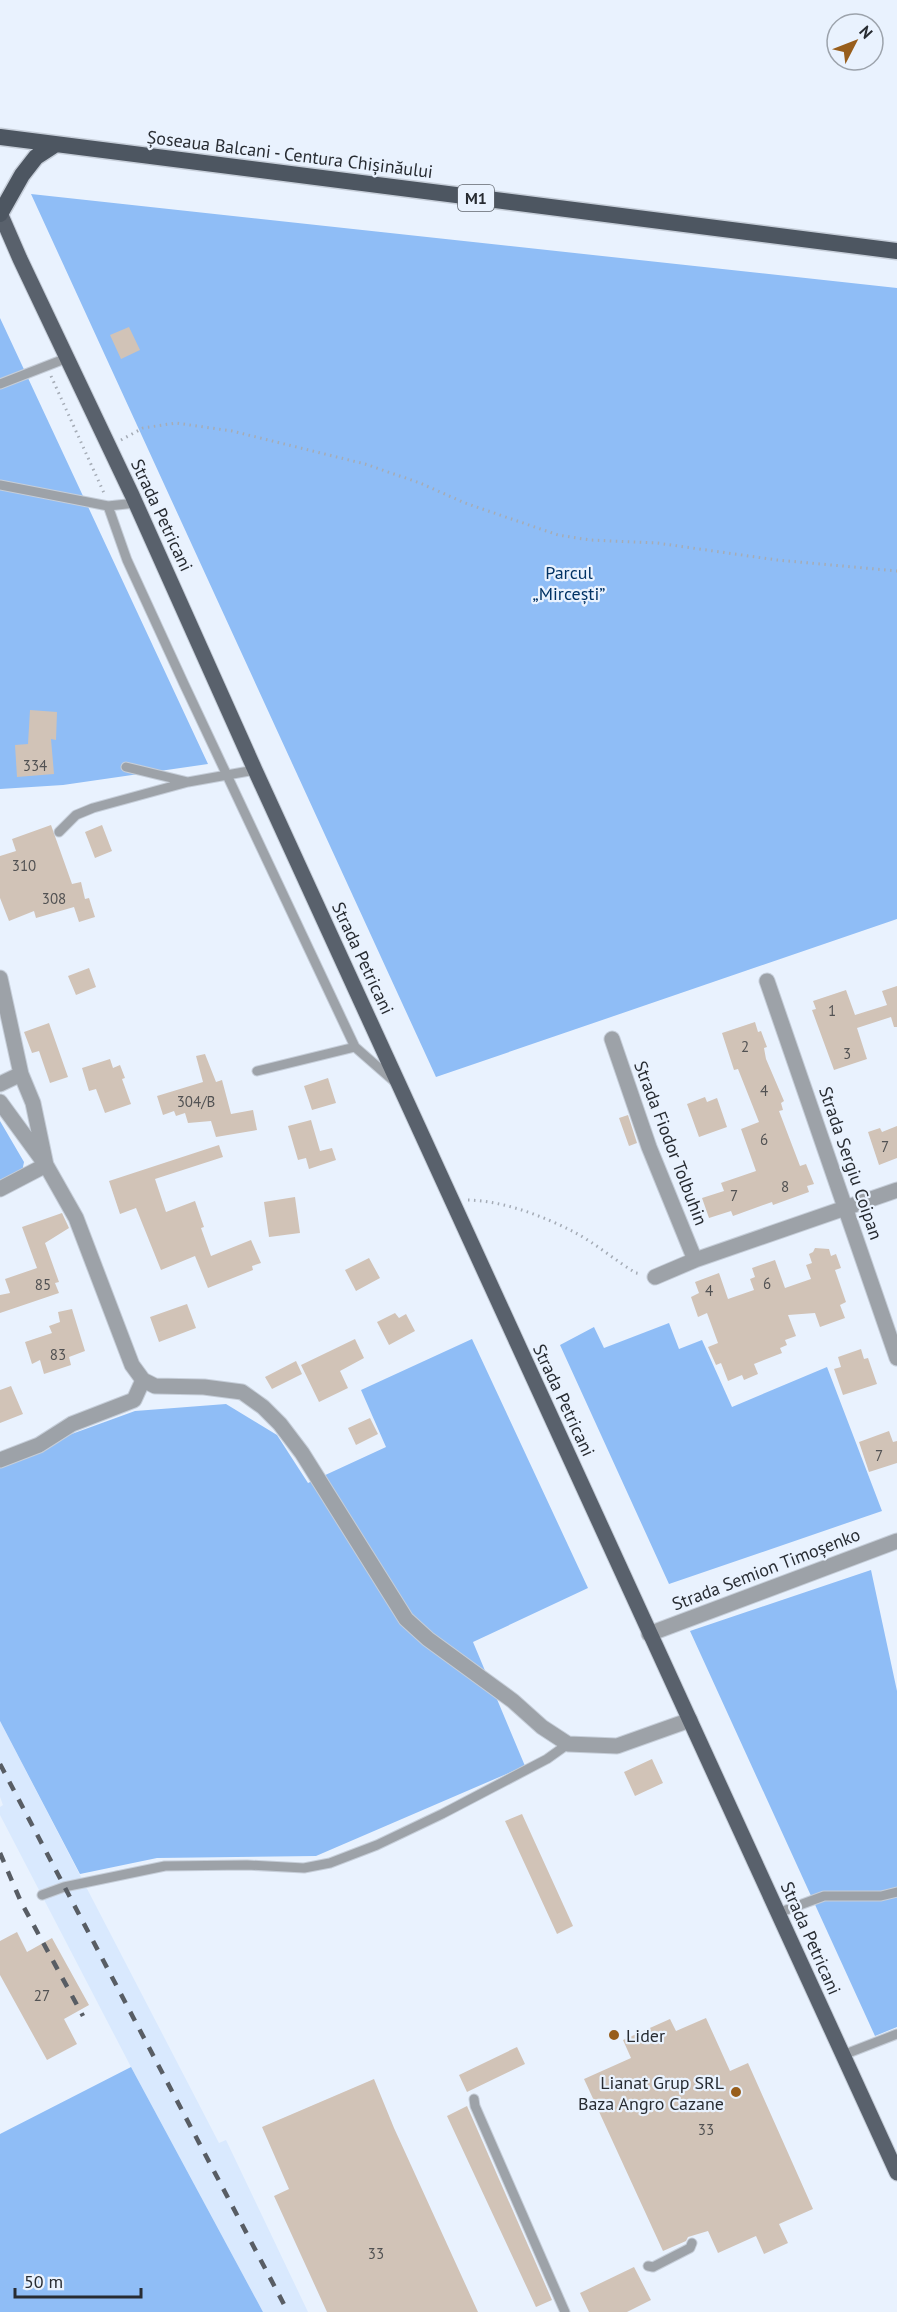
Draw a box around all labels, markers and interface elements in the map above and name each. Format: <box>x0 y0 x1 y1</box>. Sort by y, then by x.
north arrow <box>825 12 885 72</box>
text: N <box>855 21 877 43</box>
street label: Șoseaua Balcani - Centura Chișinăului <box>146 125 434 183</box>
road number: M1 <box>458 185 494 211</box>
street label: Strada Petricani <box>126 455 198 575</box>
park label: Parcul „Mircești” <box>533 561 605 605</box>
house number: 334 <box>23 756 47 775</box>
house number: 310 <box>12 856 36 875</box>
house number: 308 <box>42 889 66 908</box>
street label: Strada Petricani <box>327 898 399 1018</box>
house number: 1 <box>828 1001 836 1020</box>
house number: 2 <box>741 1037 749 1056</box>
house number: 3 <box>843 1044 851 1063</box>
street label: Strada Fiodor Tolbuhin <box>629 1058 713 1228</box>
house number: 4 <box>760 1081 768 1100</box>
street label: Strada Sergiu Coipan <box>814 1083 888 1243</box>
house number: 304/B <box>177 1092 215 1111</box>
house number: 6 <box>760 1130 768 1149</box>
house number: 7 <box>881 1137 889 1156</box>
house number: 8 <box>781 1177 789 1196</box>
house number: 7 <box>730 1186 738 1205</box>
house number: 6 <box>763 1274 771 1293</box>
house number: 85 <box>35 1275 51 1294</box>
house number: 4 <box>705 1281 713 1300</box>
street label: Strada Petricani <box>528 1340 600 1460</box>
house number: 83 <box>50 1345 66 1364</box>
house number: 7 <box>875 1446 883 1465</box>
street label: Strada Semion Timoșenko <box>669 1522 863 1616</box>
street label: Strada Petricani <box>776 1878 846 1998</box>
house number: 27 <box>34 1986 50 2005</box>
place label: Lider <box>626 2024 665 2047</box>
marker: Lider <box>607 2028 621 2042</box>
place label: Lianat Grup SRL Baza Angro Cazane <box>578 2071 724 2115</box>
marker: Lianat Grup SRL Baza Angro Cazane <box>729 2085 743 2099</box>
house number: 33 <box>698 2120 714 2139</box>
house number: 33 <box>368 2244 384 2263</box>
scale bar <box>15 2261 141 2299</box>
text: 50 m <box>24 2270 63 2293</box>

